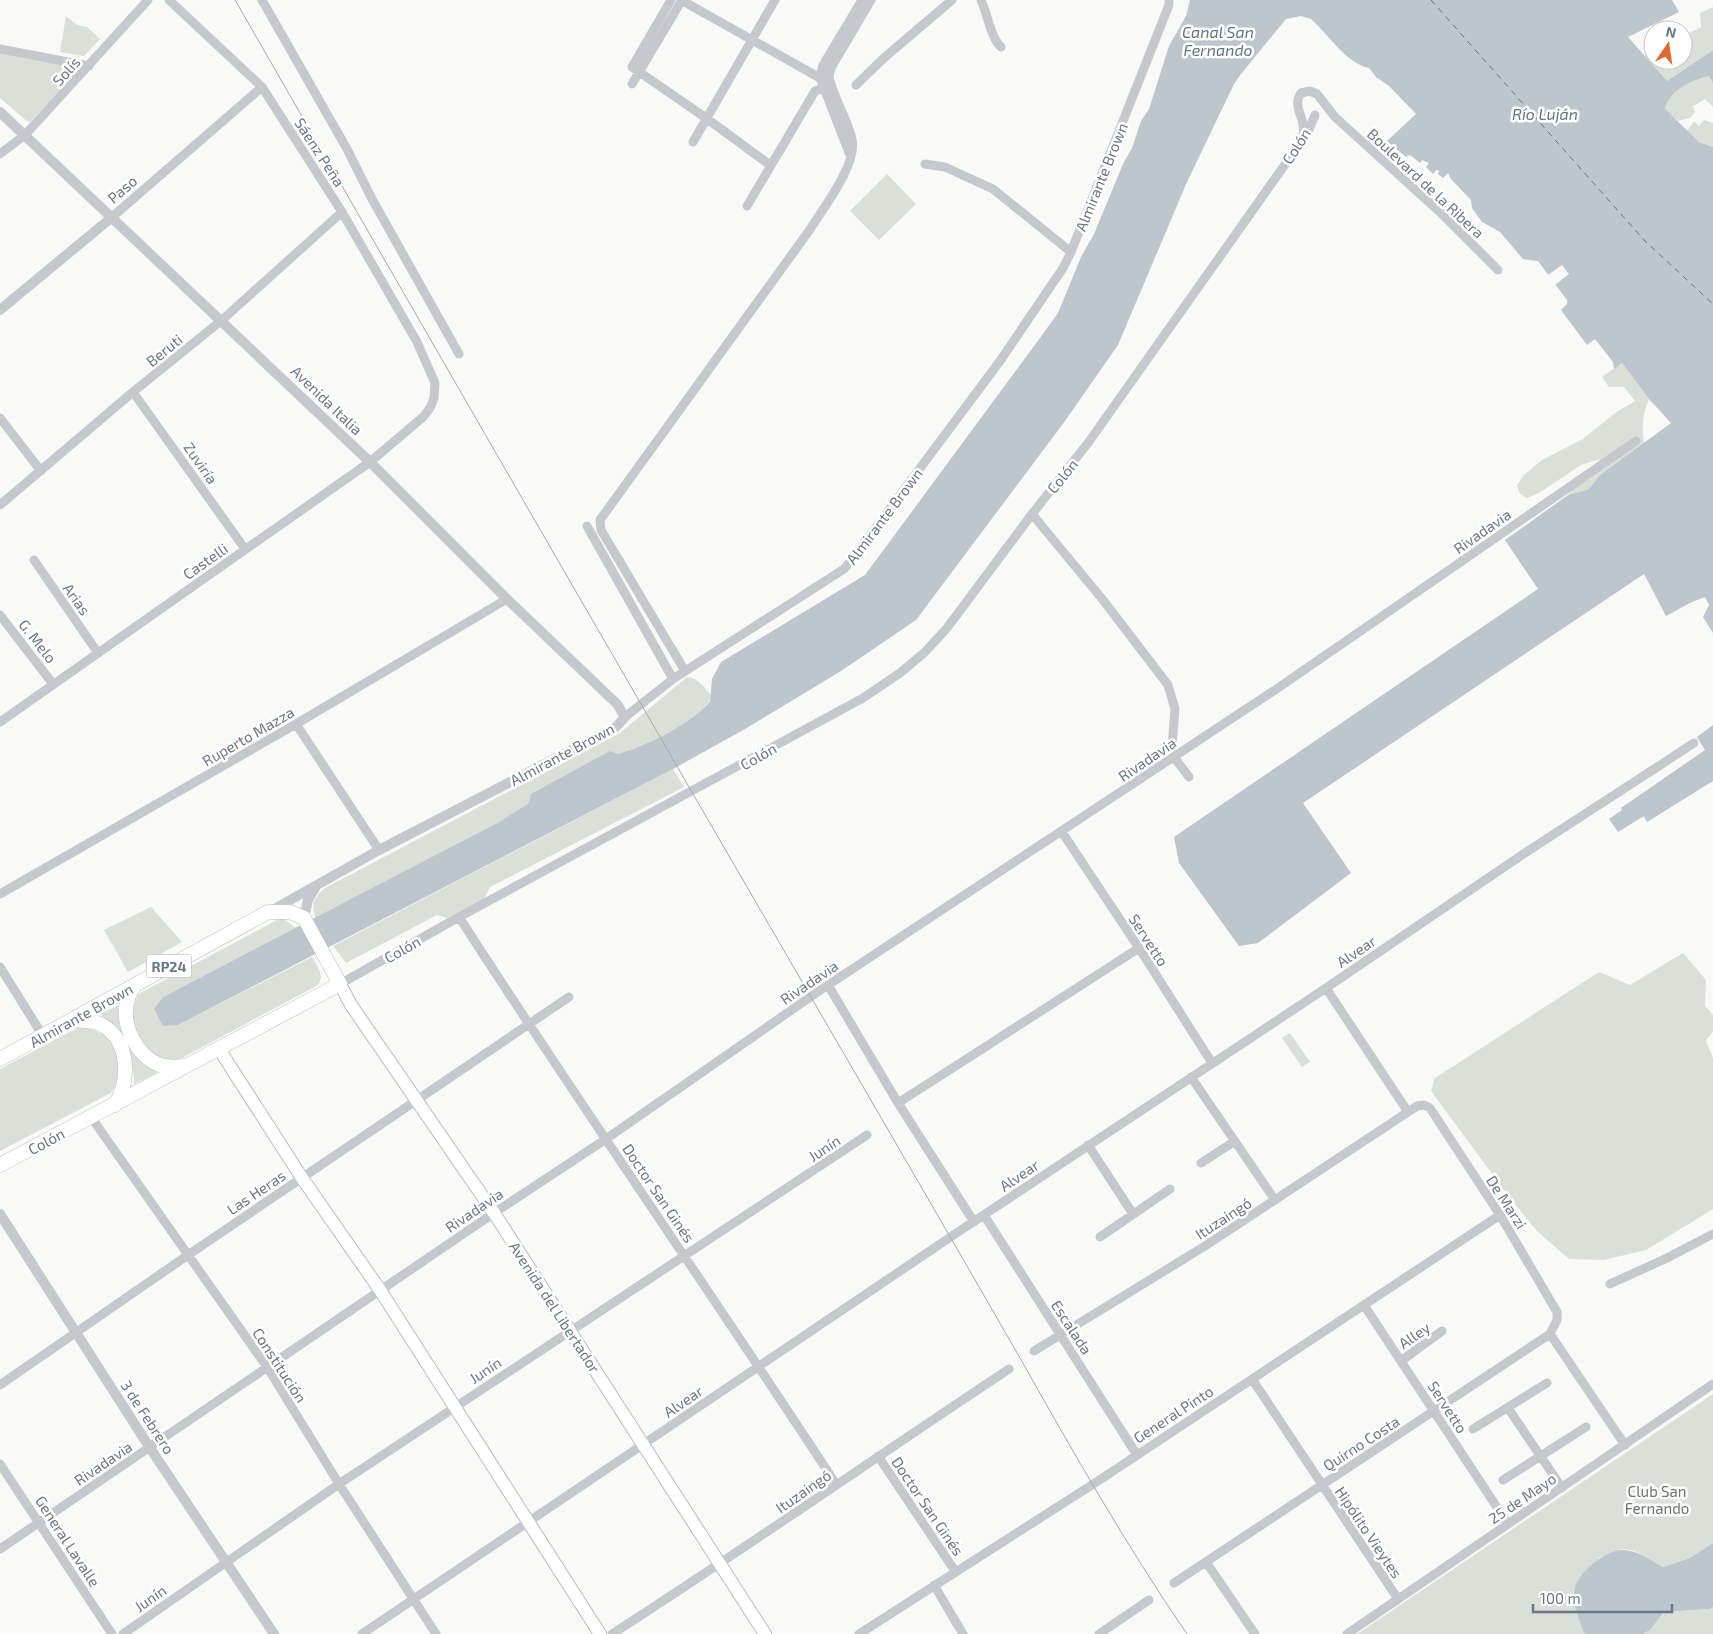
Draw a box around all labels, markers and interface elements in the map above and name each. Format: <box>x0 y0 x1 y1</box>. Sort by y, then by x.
north arrow <box>1643 20 1693 70</box>
water label: Canal San Fernando <box>1182 22 1254 59</box>
text: N <box>1664 22 1678 41</box>
street label: Solís <box>48 53 84 89</box>
water label: Río Luján <box>1512 104 1578 124</box>
street label: Sáenz Peña <box>291 114 349 190</box>
street label: Almirante Brown <box>1071 120 1131 234</box>
street label: Boulevard de la Ribera <box>1364 124 1488 242</box>
street label: Colón <box>1278 125 1314 167</box>
street label: Paso <box>104 171 140 207</box>
street label: Beruti <box>142 330 186 370</box>
street label: Avenida Italia <box>288 362 366 438</box>
street label: Zuviría <box>180 439 222 487</box>
street label: Colón <box>1043 455 1081 497</box>
street label: Almirante Brown <box>842 464 926 568</box>
street label: Rivadavia <box>1450 505 1514 557</box>
street label: Castelli <box>179 539 231 583</box>
street label: Arias <box>60 580 94 618</box>
street label: G. Melo <box>15 616 61 666</box>
street label: Ruperto Mazza <box>199 702 297 770</box>
street label: Almirante Brown <box>507 719 617 789</box>
street label: Rivadavia <box>1115 733 1179 785</box>
street label: Colón <box>737 739 779 773</box>
street label: Servetto <box>1126 911 1172 969</box>
street label: Alvear <box>1333 931 1379 971</box>
street label: Colón <box>381 932 423 966</box>
road number: RP24 <box>146 954 192 978</box>
street label: Rivadavia <box>777 956 841 1008</box>
street label: Almirante Brown <box>26 979 136 1051</box>
street label: Colón <box>25 1124 67 1158</box>
street label: Junín <box>804 1131 844 1165</box>
street label: Doctor San Ginés <box>619 1140 699 1246</box>
street label: Alvear <box>996 1155 1042 1195</box>
street label: Las Heras <box>223 1166 289 1218</box>
street label: De Marzi <box>1483 1172 1531 1232</box>
street label: Rivadavia <box>442 1184 506 1236</box>
street label: Ituzaingó <box>1192 1193 1254 1243</box>
street label: Avenida del Libertador <box>506 1238 604 1376</box>
street label: Escalada <box>1048 1296 1096 1358</box>
street label: Alley <box>1395 1318 1433 1352</box>
street label: Constitución <box>249 1324 311 1406</box>
street label: Junín <box>465 1353 505 1387</box>
street label: 3 de Febrero <box>117 1377 179 1457</box>
street label: Servetto <box>1425 1378 1471 1436</box>
street label: Alvear <box>660 1381 706 1421</box>
street label: General Pinto <box>1130 1382 1216 1446</box>
street label: Quirno Costa <box>1319 1412 1403 1475</box>
street label: Rivadavia <box>71 1437 135 1489</box>
street label: Doctor San Ginés <box>888 1453 968 1559</box>
street label: Ituzaingó <box>772 1465 834 1517</box>
street label: 25 de Mayo <box>1485 1469 1559 1527</box>
park label: Club San Fernando <box>1625 1482 1689 1517</box>
street label: Hipólito Vieytes <box>1332 1483 1406 1581</box>
street label: General Lavalle <box>32 1492 104 1590</box>
street label: Junín <box>131 1581 169 1615</box>
scale bar <box>1533 1582 1672 1614</box>
text: 100 m <box>1540 1589 1581 1607</box>

